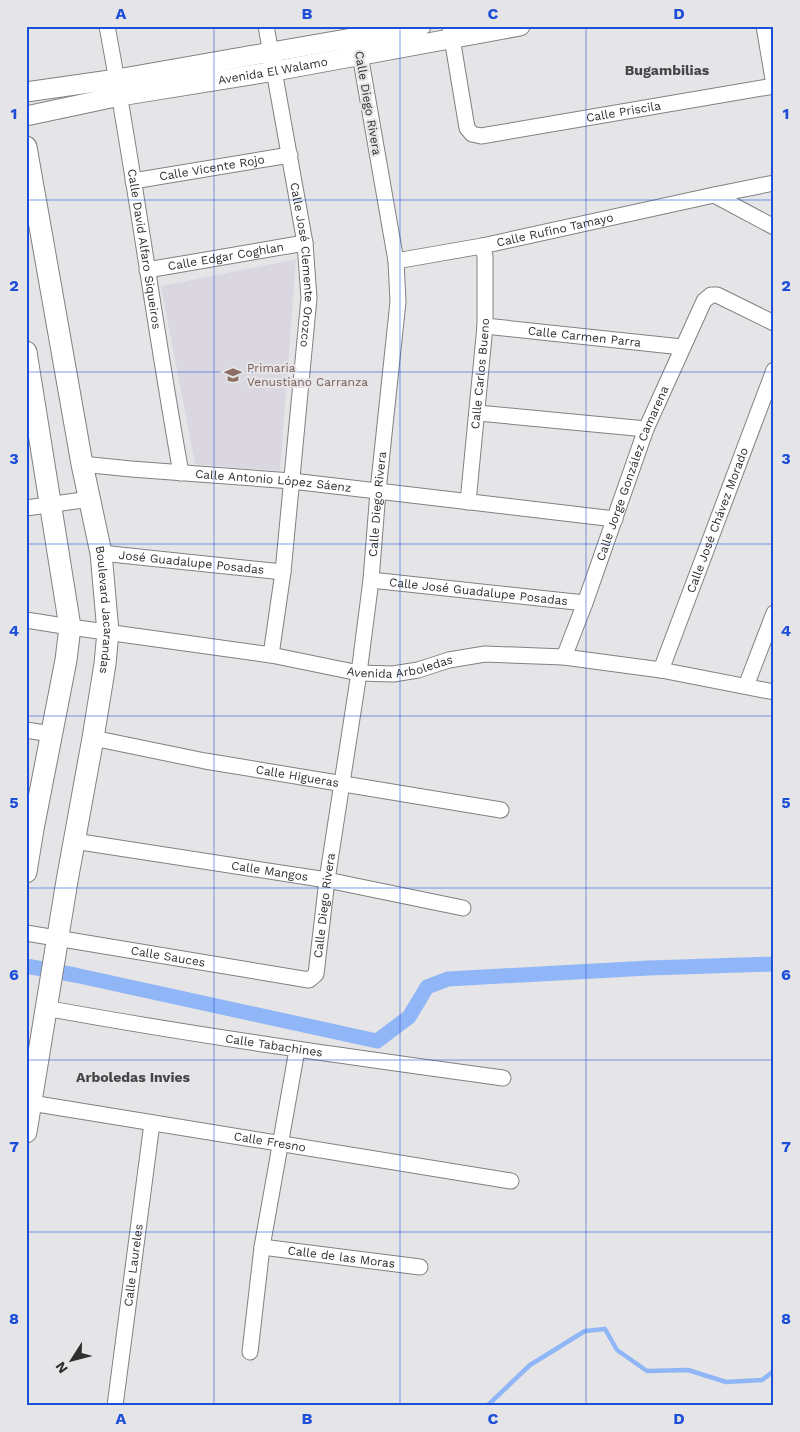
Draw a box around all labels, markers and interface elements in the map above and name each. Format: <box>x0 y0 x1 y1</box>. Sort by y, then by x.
text: A <box>116 4 127 23</box>
text: B <box>302 4 313 23</box>
text: C <box>488 4 499 23</box>
text: D <box>673 4 685 23</box>
street label: Calle Diego Rivera <box>352 50 384 156</box>
street label: Avenida El Walamo <box>217 54 329 87</box>
district label: Bugambilias <box>625 62 710 78</box>
street label: Calle Priscila <box>585 98 662 125</box>
text: 1 <box>11 104 17 123</box>
text: 1 <box>783 104 789 123</box>
street label: Calle Vicente Rojo <box>158 152 266 184</box>
street label: Calle David Alfaro Siqueiros <box>125 168 164 330</box>
street label: Calle José Clemente Orozco <box>287 181 316 348</box>
street label: Calle Rufino Tamayo <box>495 210 615 250</box>
street label: Calle Edgar Coghlan <box>167 240 285 273</box>
text: 2 <box>9 276 19 295</box>
text: 2 <box>781 276 791 295</box>
street label: Calle Carlos Bueno <box>468 318 492 430</box>
street label: Calle Carmen Parra <box>527 324 642 350</box>
place label: Primaria Venustiano Carranza <box>247 361 368 389</box>
school or university icon: Primaria Venustiano Carranza <box>223 365 243 385</box>
street label: Calle Jorge González Camarena <box>593 383 672 563</box>
street label: Calle José Chávez Morado <box>684 446 751 595</box>
text: 3 <box>9 449 19 468</box>
text: 3 <box>781 449 791 468</box>
street label: Calle Diego Rivera <box>366 451 389 557</box>
street label: Calle Antonio López Sáenz <box>195 467 352 495</box>
street label: Boulevard Jacarandas <box>93 545 115 675</box>
street label: José Guadalupe Posadas <box>118 548 265 577</box>
street label: Calle José Guadalupe Posadas <box>388 575 568 608</box>
text: 4 <box>9 621 19 640</box>
text: 4 <box>781 621 791 640</box>
street label: Avenida Arboledas <box>346 652 454 681</box>
street label: Calle Higueras <box>255 763 340 790</box>
text: 5 <box>9 793 19 812</box>
text: 5 <box>781 793 791 812</box>
street label: Calle Diego Rivera <box>311 852 338 959</box>
street label: Calle Mangos <box>230 858 309 884</box>
street label: Calle Sauces <box>130 944 206 970</box>
text: 6 <box>9 965 19 984</box>
text: 6 <box>781 965 791 984</box>
street label: Calle Tabachines <box>224 1031 324 1060</box>
district label: Arboledas Invies <box>76 1069 191 1085</box>
street label: Calle Fresno <box>233 1129 307 1155</box>
text: 7 <box>9 1137 19 1156</box>
text: 7 <box>781 1137 791 1156</box>
street label: Calle Laureles <box>121 1223 146 1307</box>
street label: Calle de las Moras <box>287 1243 396 1271</box>
text: 8 <box>9 1309 19 1328</box>
text: 8 <box>781 1309 791 1328</box>
north arrow <box>48 1334 98 1384</box>
text: N <box>52 1359 71 1377</box>
text: A <box>116 1409 127 1428</box>
text: B <box>302 1409 313 1428</box>
text: C <box>488 1409 499 1428</box>
text: D <box>673 1409 685 1428</box>

